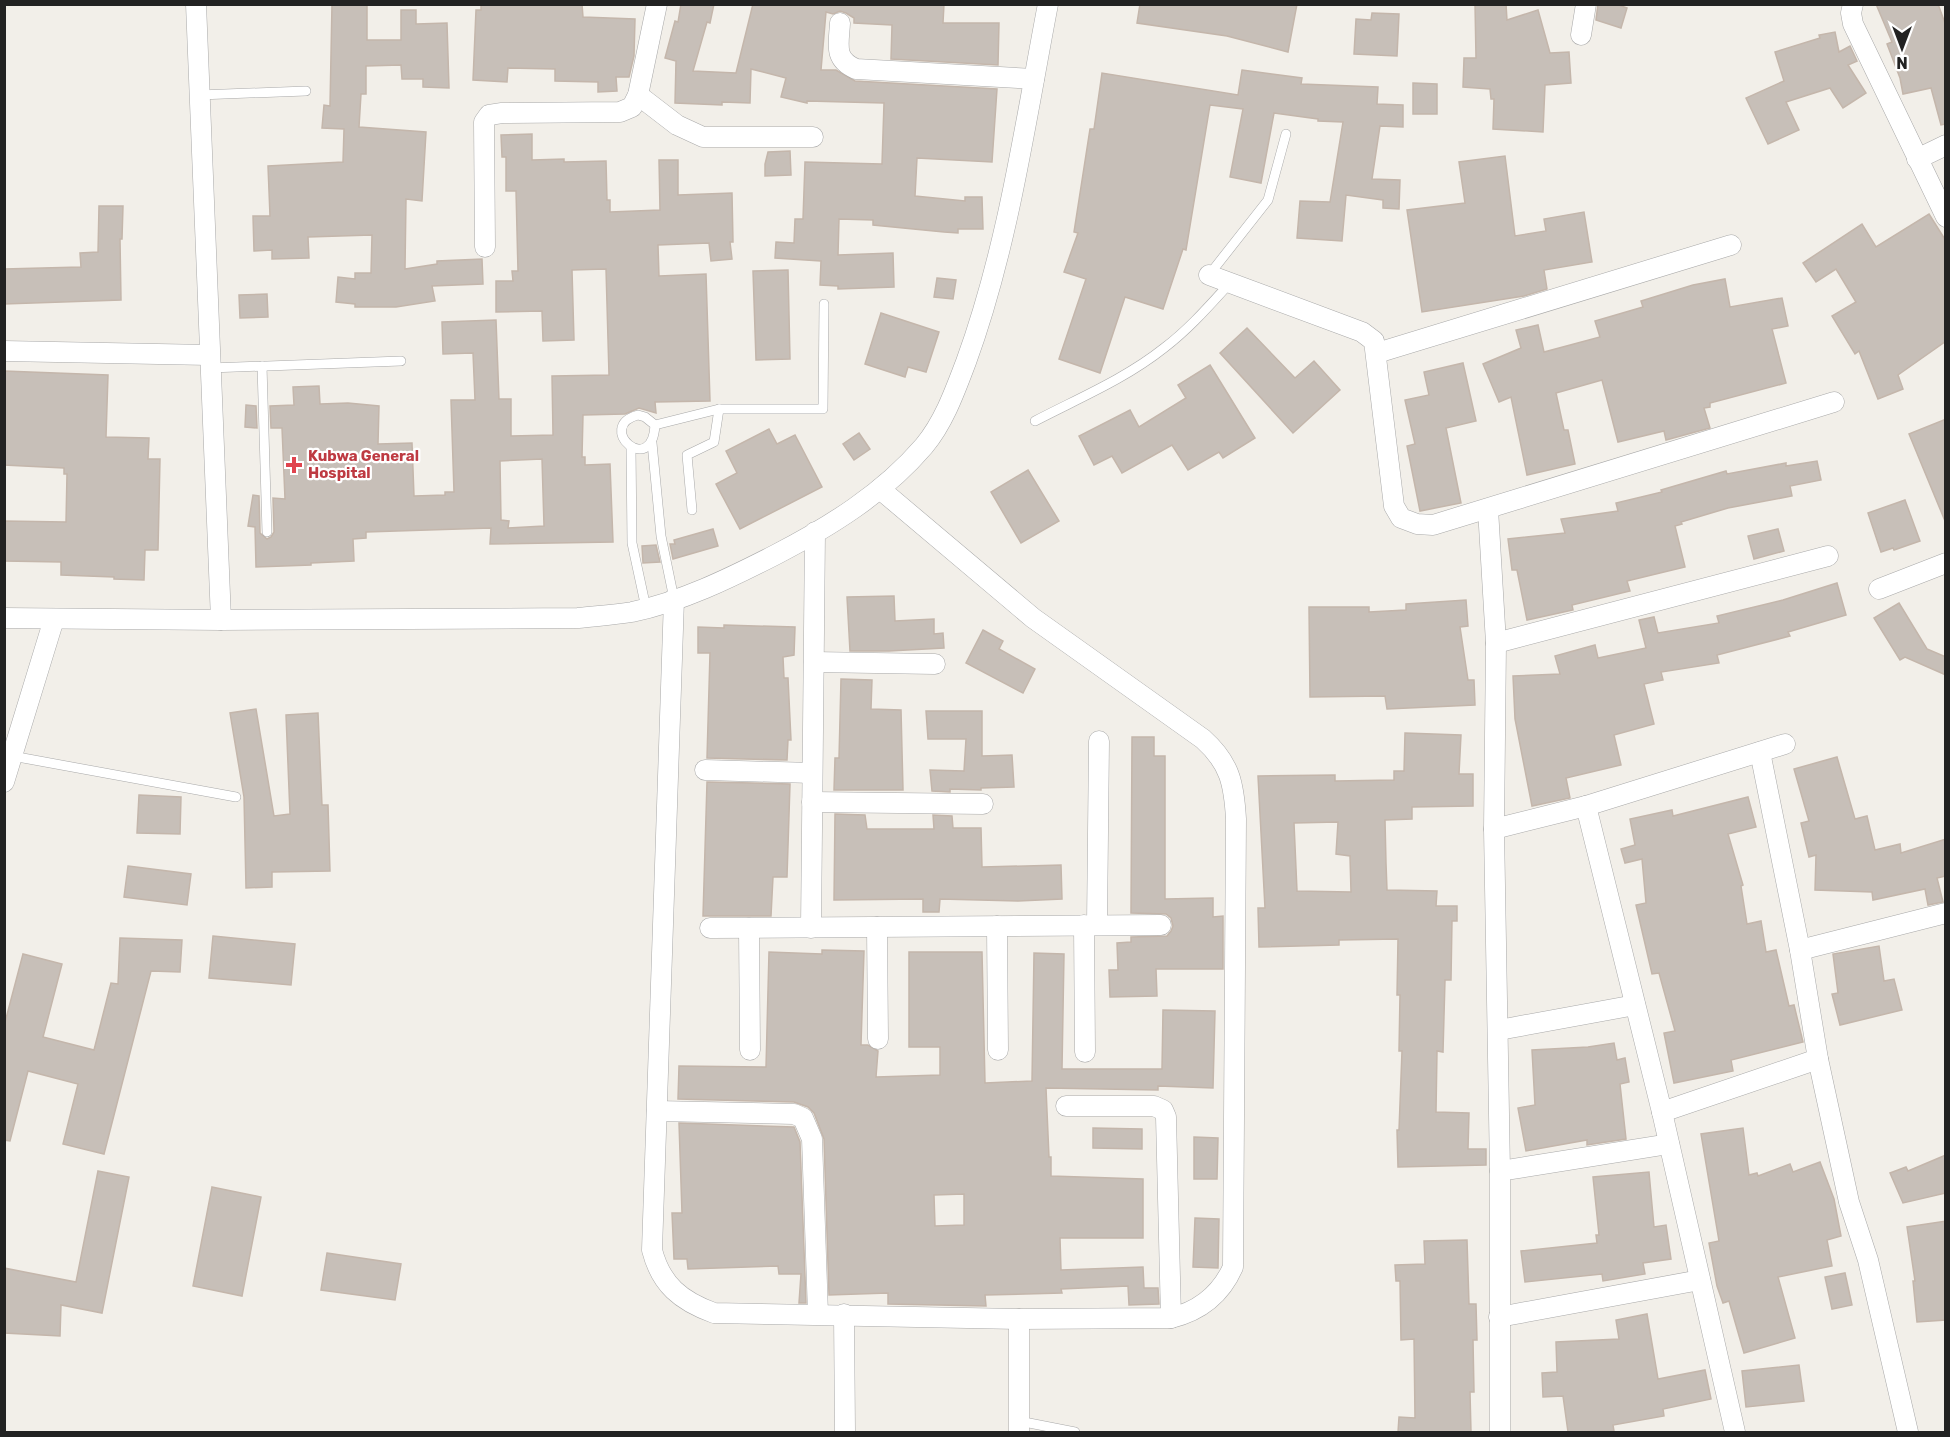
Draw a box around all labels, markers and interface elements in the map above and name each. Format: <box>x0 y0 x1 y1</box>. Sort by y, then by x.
north arrow <box>1872 18 1932 78</box>
text: N <box>1896 53 1908 72</box>
place label: Kubwa General Hospital <box>308 447 419 482</box>
marker: Kubwa General Hospital <box>285 456 303 474</box>

